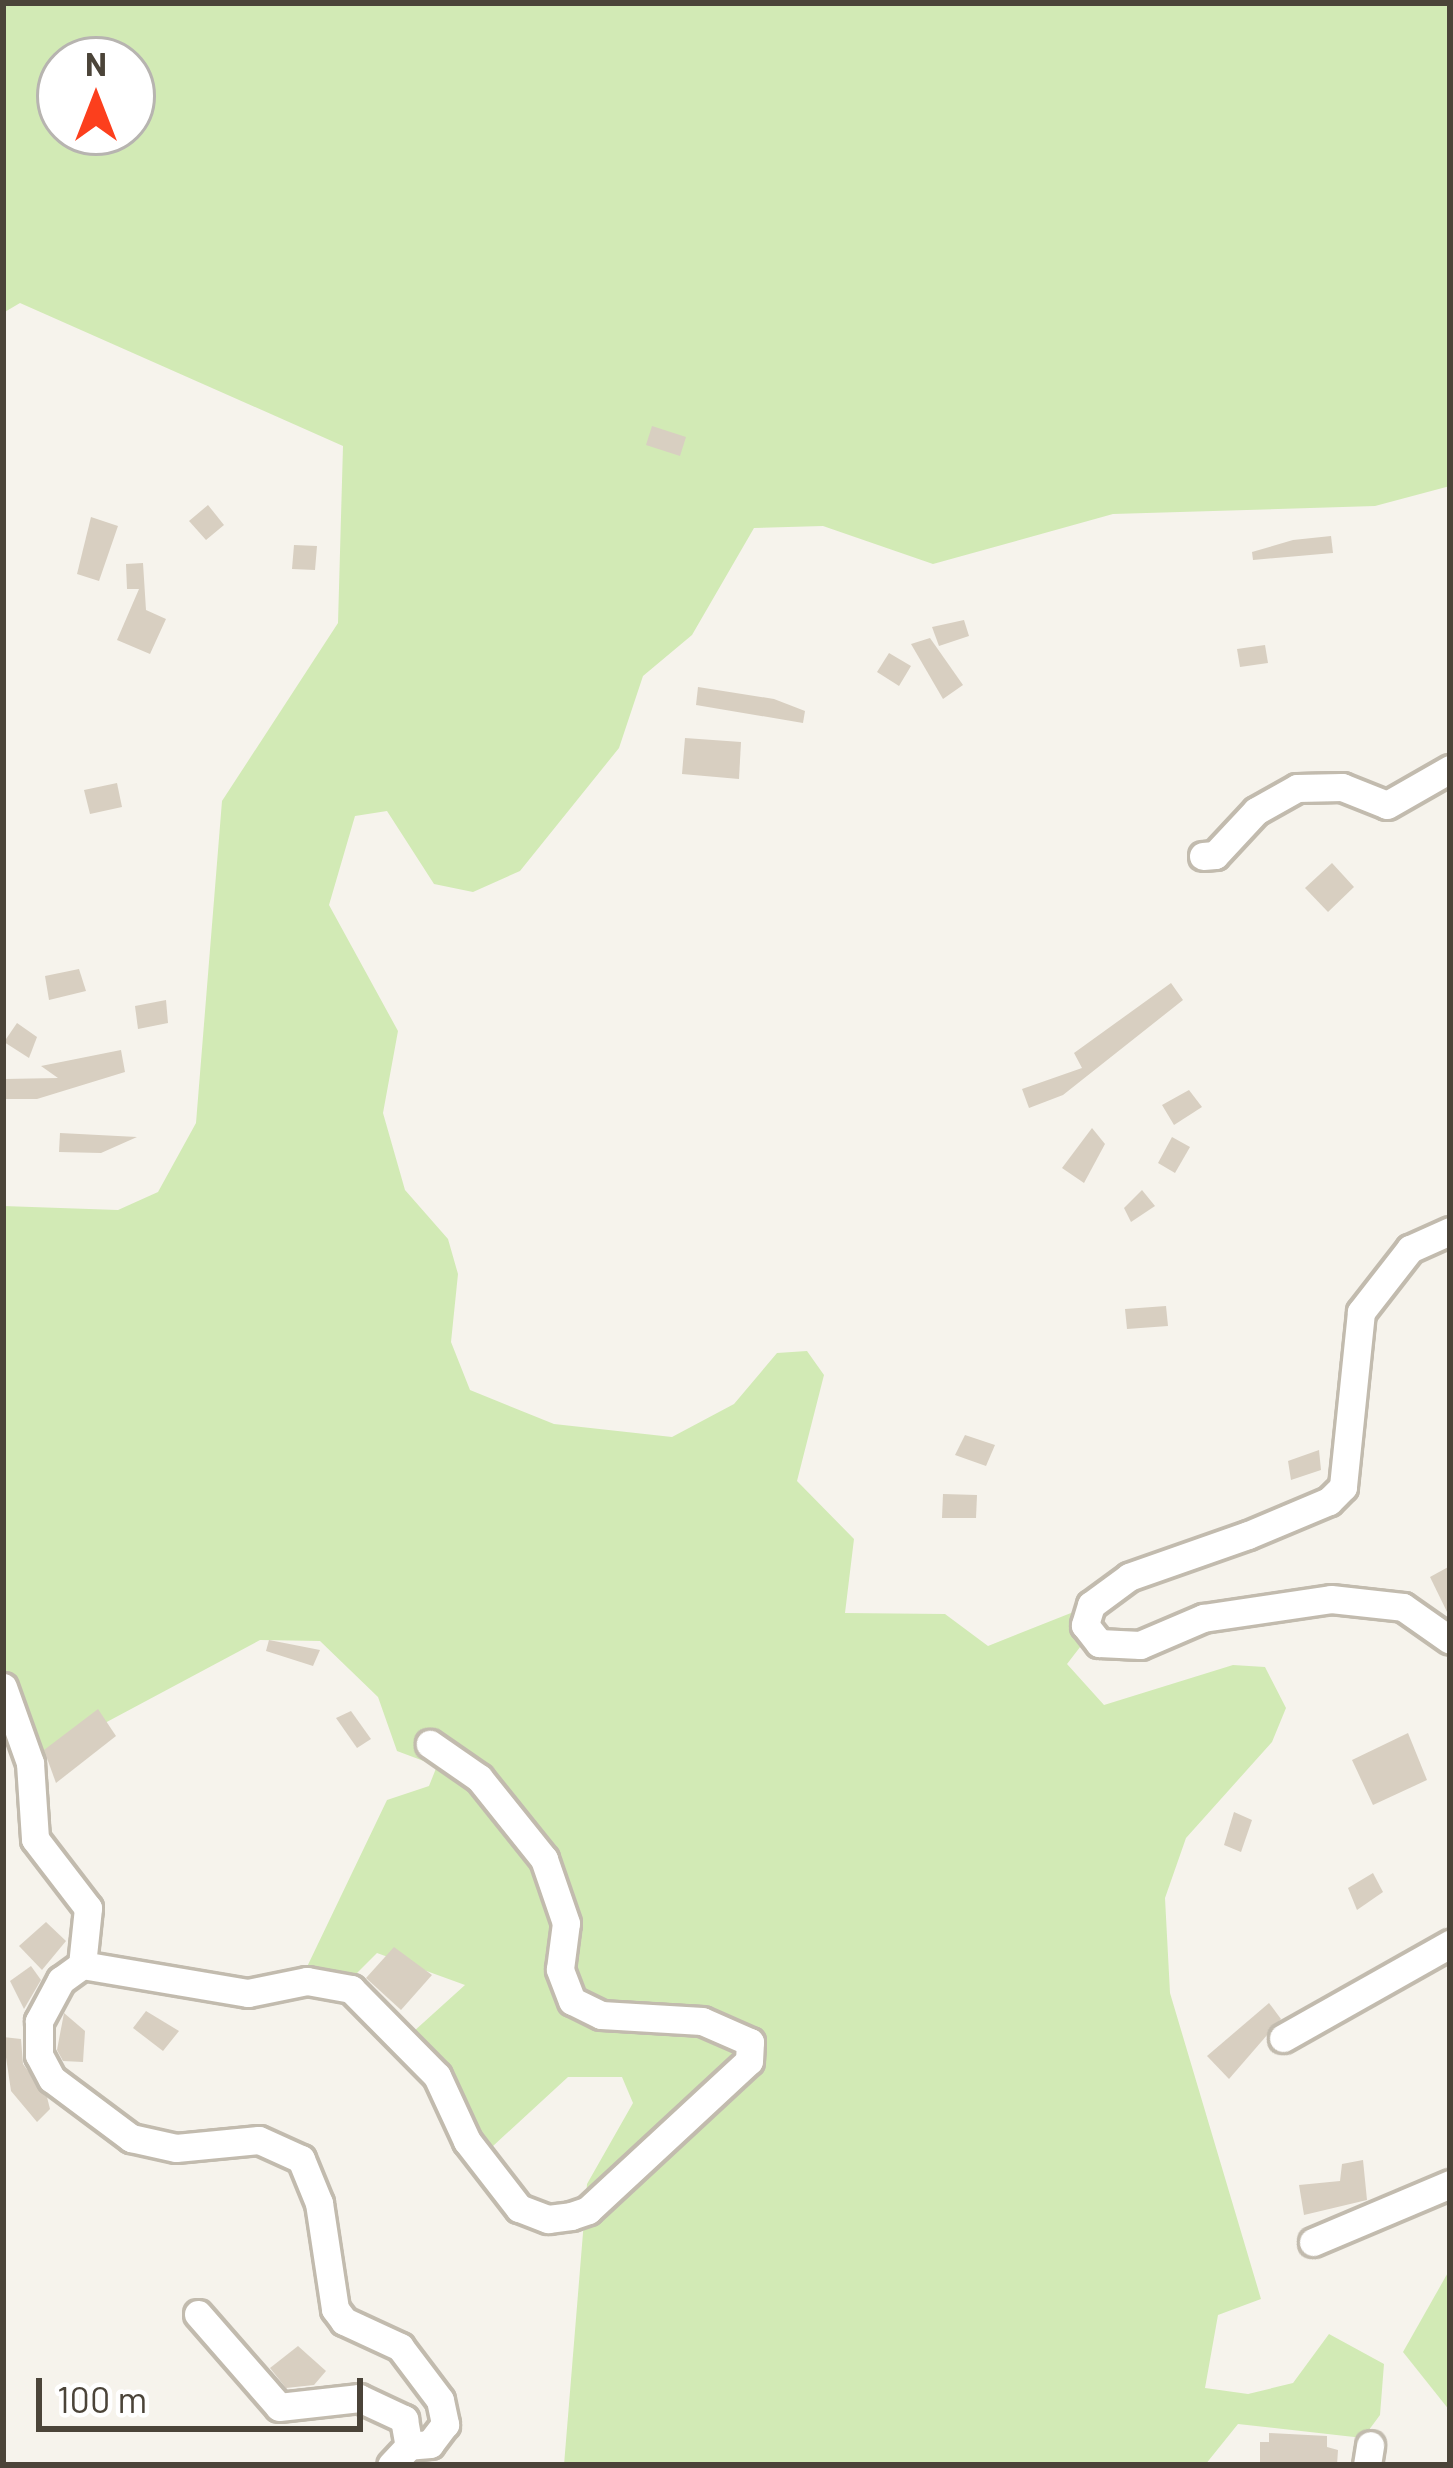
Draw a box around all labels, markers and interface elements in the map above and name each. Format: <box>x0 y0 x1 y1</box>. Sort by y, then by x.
north arrow <box>36 36 156 156</box>
text: N <box>85 43 107 83</box>
scale bar <box>42 2354 369 2428</box>
text: 100 m <box>57 2377 147 2420</box>

